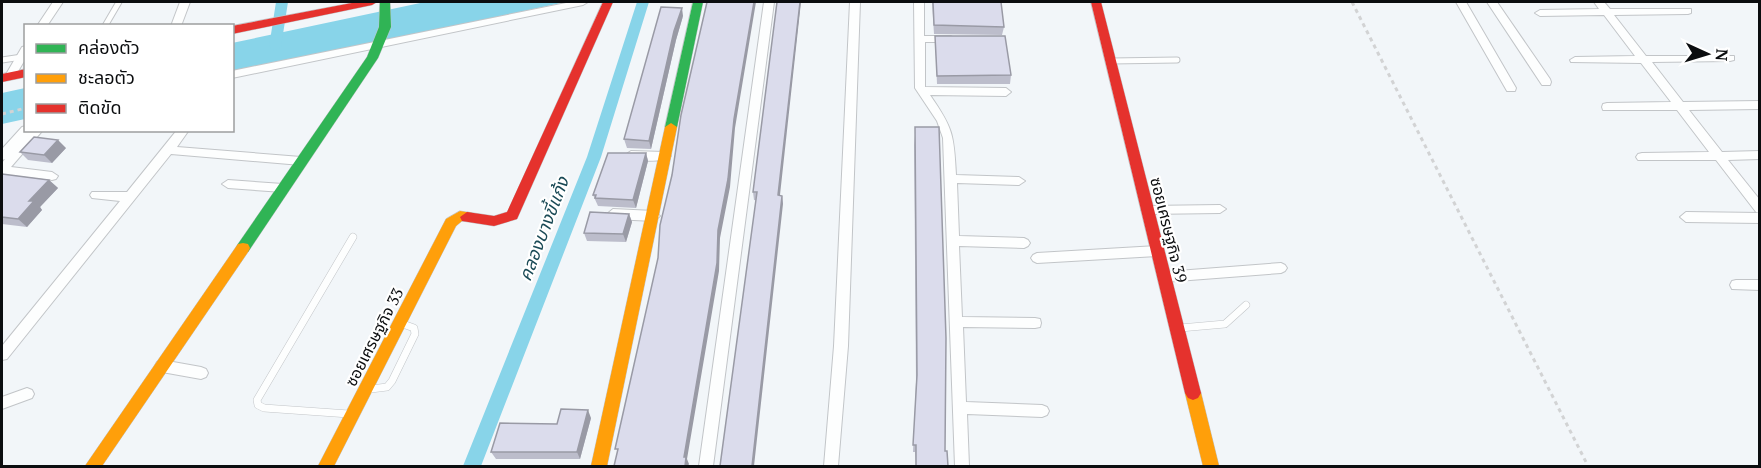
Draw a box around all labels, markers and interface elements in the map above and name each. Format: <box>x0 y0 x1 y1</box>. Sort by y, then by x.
legend <box>24 24 234 132</box>
north arrow <box>1677 24 1737 84</box>
text: คล่องตัว <box>78 35 140 59</box>
text: N <box>1711 48 1733 62</box>
text: ชะลอตัว <box>78 65 135 89</box>
text: ติดขัด <box>78 95 121 119</box>
water label: คลองบางขี้แก้ง <box>512 172 574 284</box>
street label: ซอยเศรษฐกิจ 39 <box>1145 175 1193 285</box>
street label: ซอยเศรษฐกิจ 33 <box>340 284 408 390</box>

